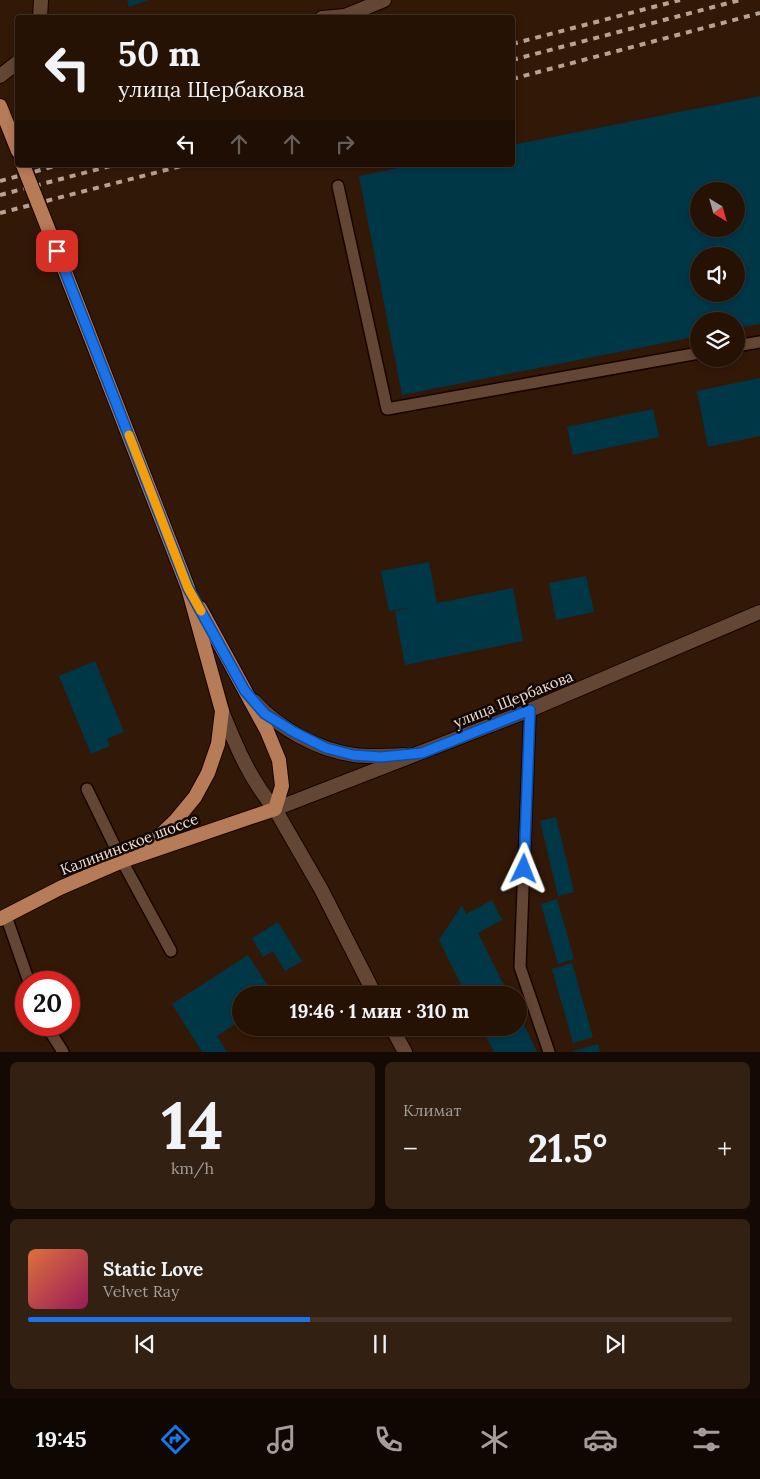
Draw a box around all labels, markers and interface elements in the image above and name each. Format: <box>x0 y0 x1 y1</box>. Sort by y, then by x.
text: 50 m <box>118 31 201 76</box>
icon: left <box>35 35 100 100</box>
text: улица Щербакова <box>118 75 305 103</box>
icon: left <box>172 130 200 158</box>
icon: ahead <box>225 130 253 158</box>
icon: ahead <box>278 130 306 158</box>
icon: right <box>331 130 359 158</box>
north arrow <box>690 182 745 238</box>
map controls <box>690 182 745 367</box>
pin <box>36 230 78 272</box>
icon: arrive <box>43 237 71 265</box>
button: sound <box>690 247 745 302</box>
button: layers <box>690 312 745 367</box>
street label: улица Щербакова <box>450 666 576 732</box>
street label: Калининское шоссе <box>57 809 201 879</box>
position arrow <box>497 842 549 894</box>
speed limit sign: 20 <box>15 971 80 1036</box>
text: 19:46 · 1 мин · 310 m <box>290 999 469 1023</box>
text: 14 <box>162 1084 223 1167</box>
text: Климат <box>403 1100 461 1120</box>
text: 21.5° <box>528 1124 607 1172</box>
text: − <box>403 1131 418 1167</box>
text: + <box>717 1131 732 1167</box>
text: km/h <box>171 1158 214 1178</box>
text: Static Love <box>103 1257 203 1281</box>
text: Velvet Ray <box>103 1281 179 1301</box>
icon: previous <box>131 1330 159 1358</box>
icon: pause <box>366 1330 394 1358</box>
icon: next <box>601 1330 629 1358</box>
icon: directions <box>158 1422 193 1457</box>
icon: music <box>264 1422 299 1457</box>
icon: phone <box>371 1422 406 1457</box>
icon: climate <box>477 1422 512 1457</box>
icon: car <box>583 1422 618 1457</box>
icon: filters <box>689 1422 724 1457</box>
text: 19:45 <box>36 1425 87 1453</box>

